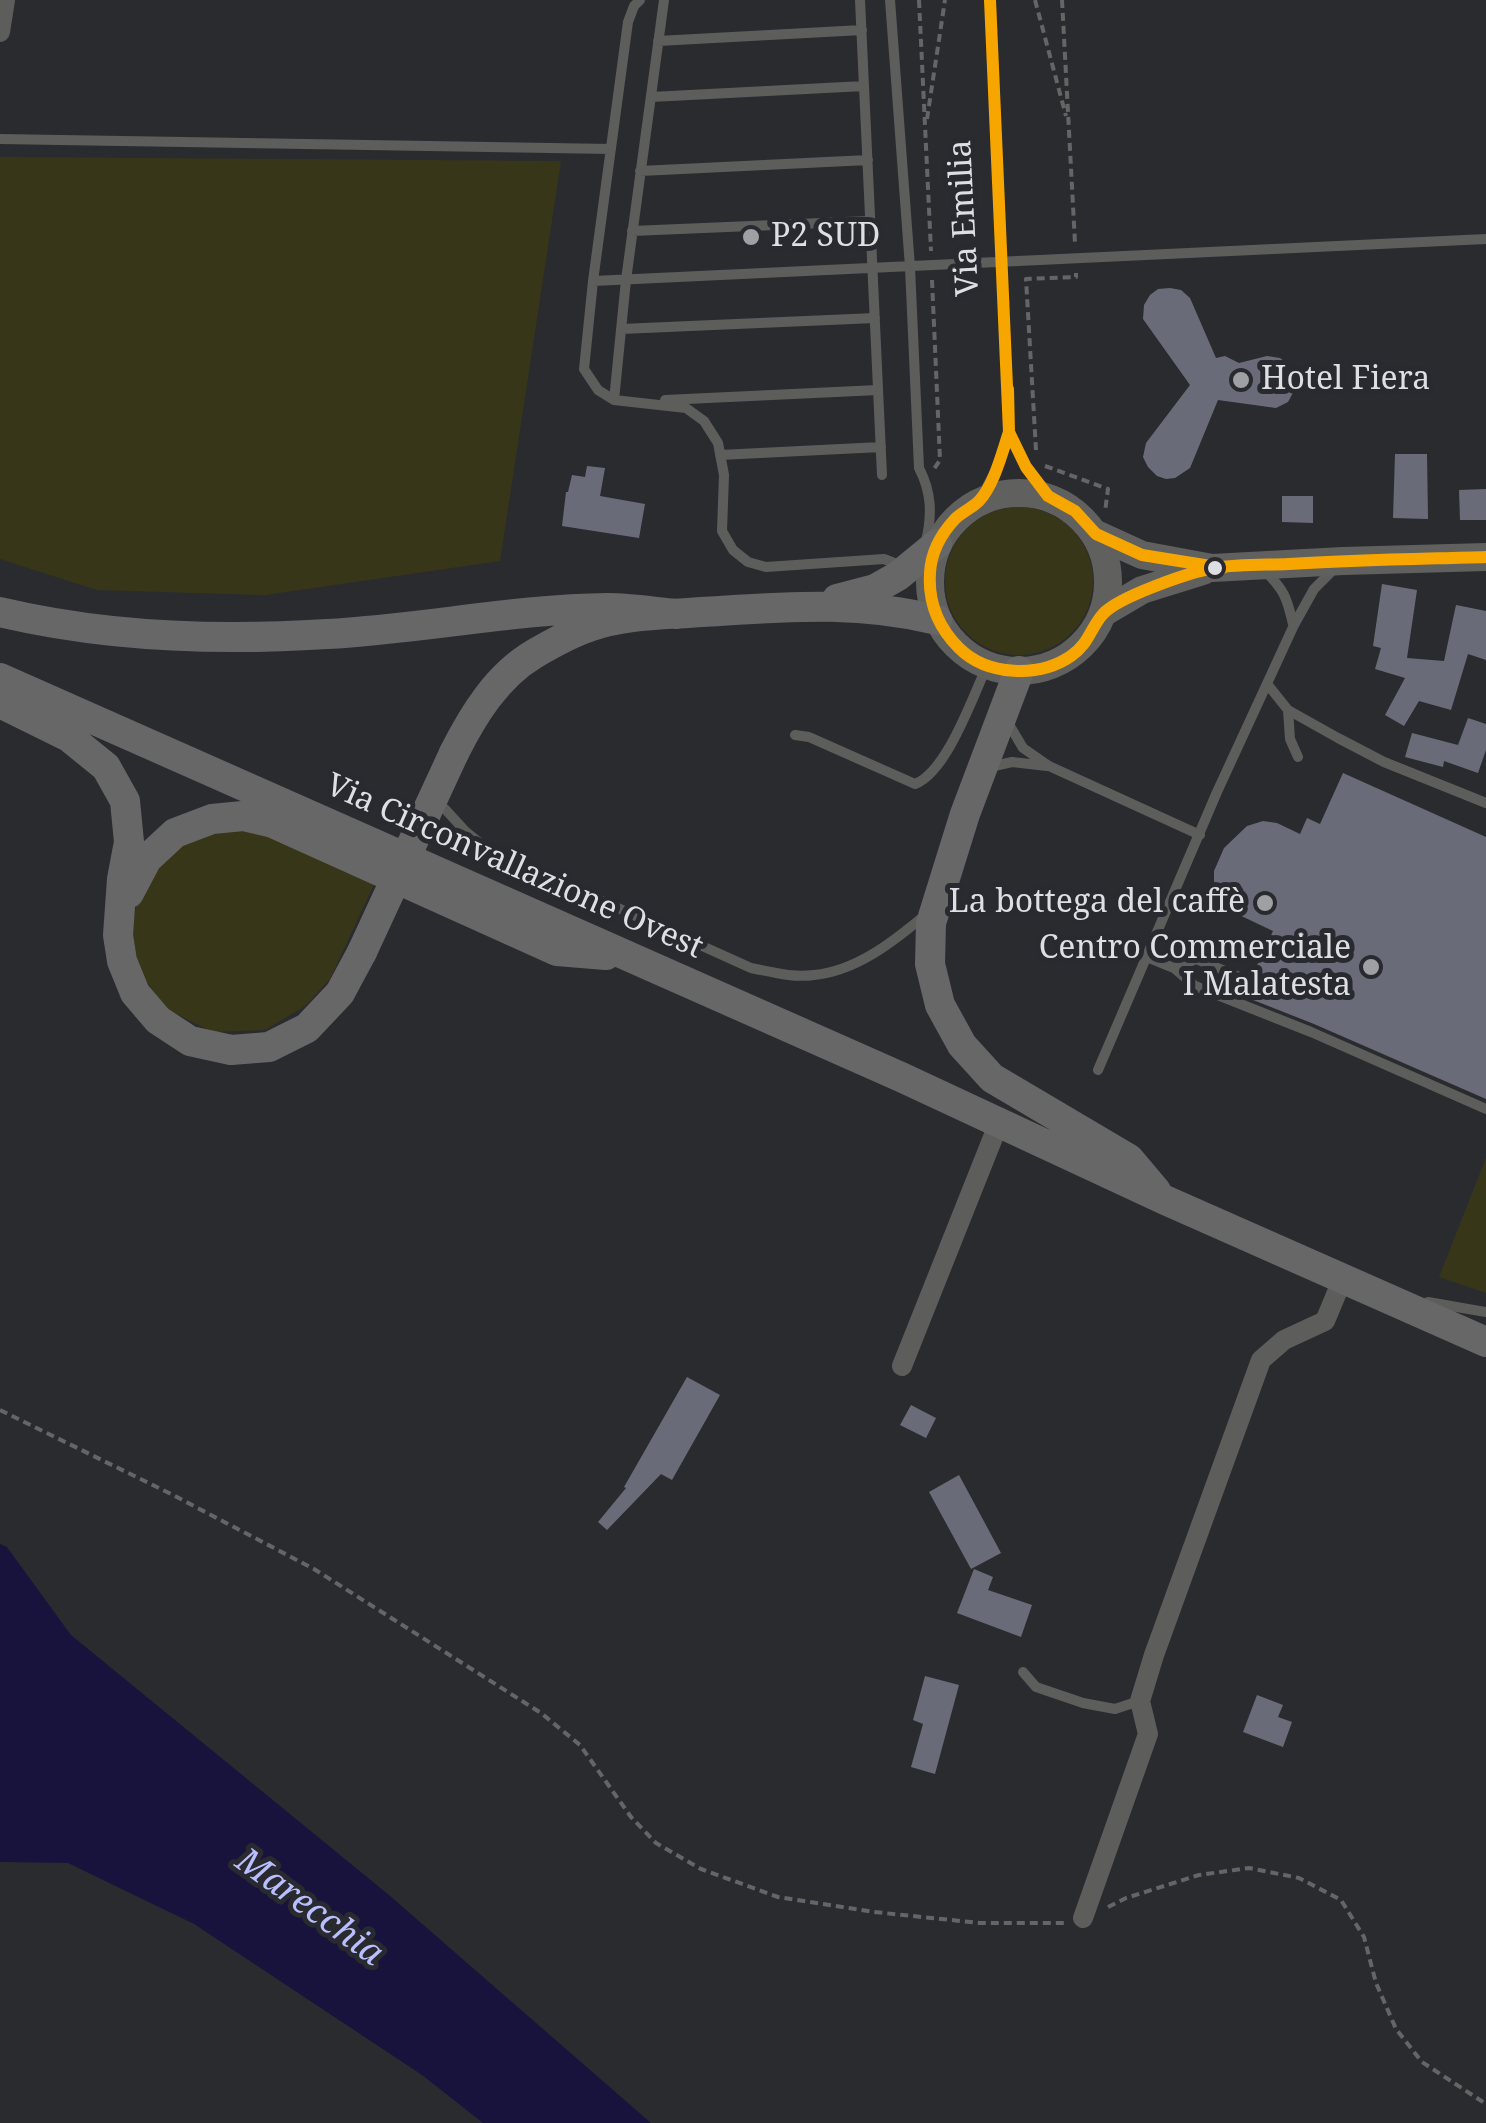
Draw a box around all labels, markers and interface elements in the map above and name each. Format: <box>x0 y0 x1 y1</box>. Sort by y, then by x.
street label: Via Emilia <box>942 139 988 297</box>
place label: P2 SUD <box>771 218 880 256</box>
marker: P2 SUD <box>740 226 762 248</box>
place label: Hotel Fiera <box>1261 361 1430 399</box>
marker: Hotel Fiera <box>1230 369 1252 391</box>
unlabelled marker <box>1205 558 1225 578</box>
street label: Via Circonvallazione Ovest <box>320 766 708 968</box>
place label: La bottega del caffè <box>949 884 1245 922</box>
marker: La bottega del caffè <box>1254 892 1276 914</box>
place label: Centro Commerciale I Malatesta <box>1039 930 1351 1005</box>
marker: Centro Commerciale I Malatesta <box>1360 956 1382 978</box>
water label: Marecchia <box>227 1840 391 1976</box>

